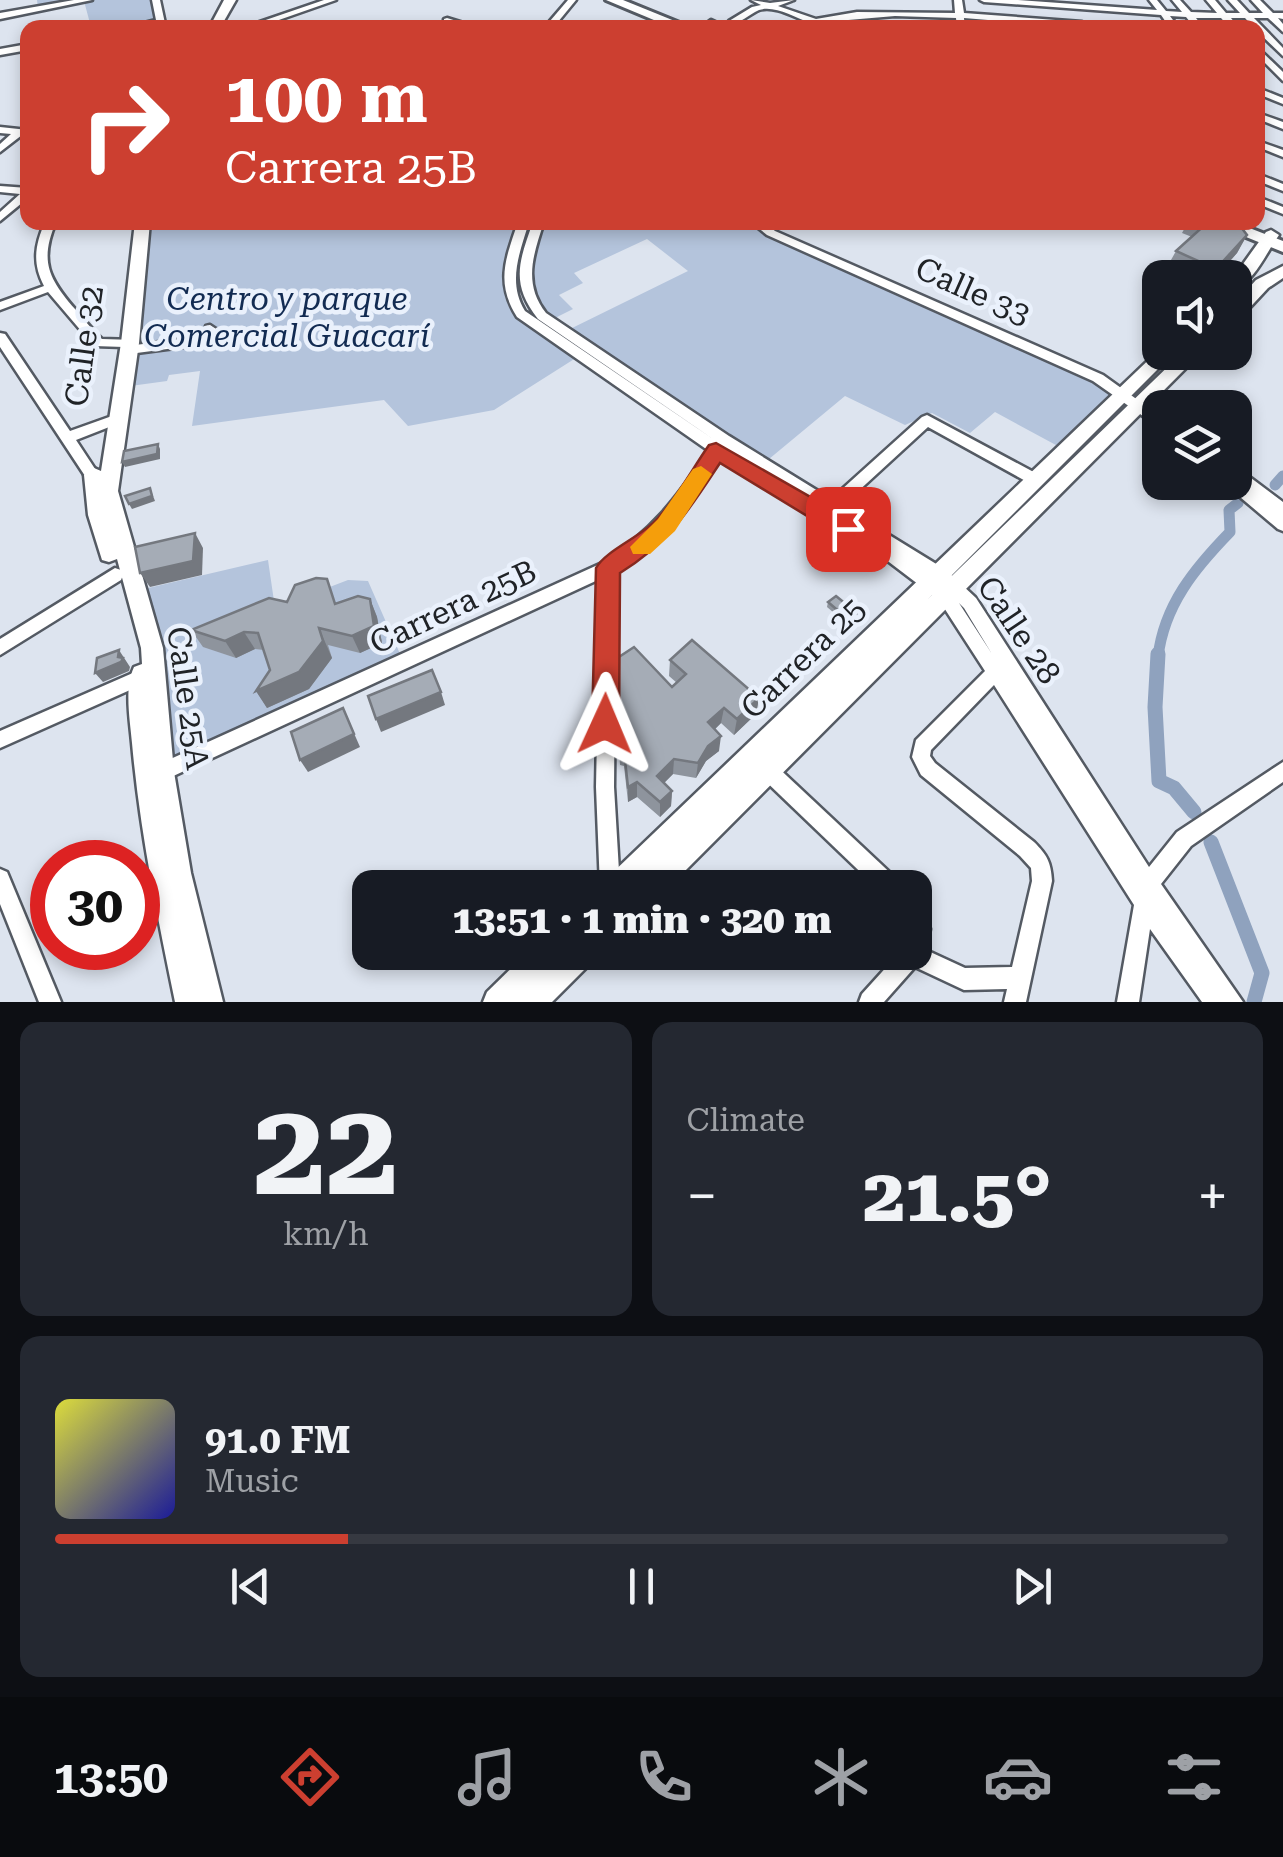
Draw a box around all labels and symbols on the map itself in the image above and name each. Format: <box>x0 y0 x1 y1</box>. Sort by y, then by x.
street label: Calle 33 <box>910 249 1036 333</box>
park label: Centro y parque Comercial Guacarí <box>144 280 431 355</box>
street label: Calle 32 <box>57 283 111 409</box>
pin <box>806 487 891 572</box>
street label: Carrera 25B <box>364 552 542 662</box>
street label: Calle 28 <box>969 569 1069 691</box>
street label: Carrera 25 <box>733 589 873 727</box>
street label: Calle 25A <box>159 624 217 773</box>
position arrow <box>553 672 657 776</box>
speed limit sign: 30 <box>30 840 160 970</box>

